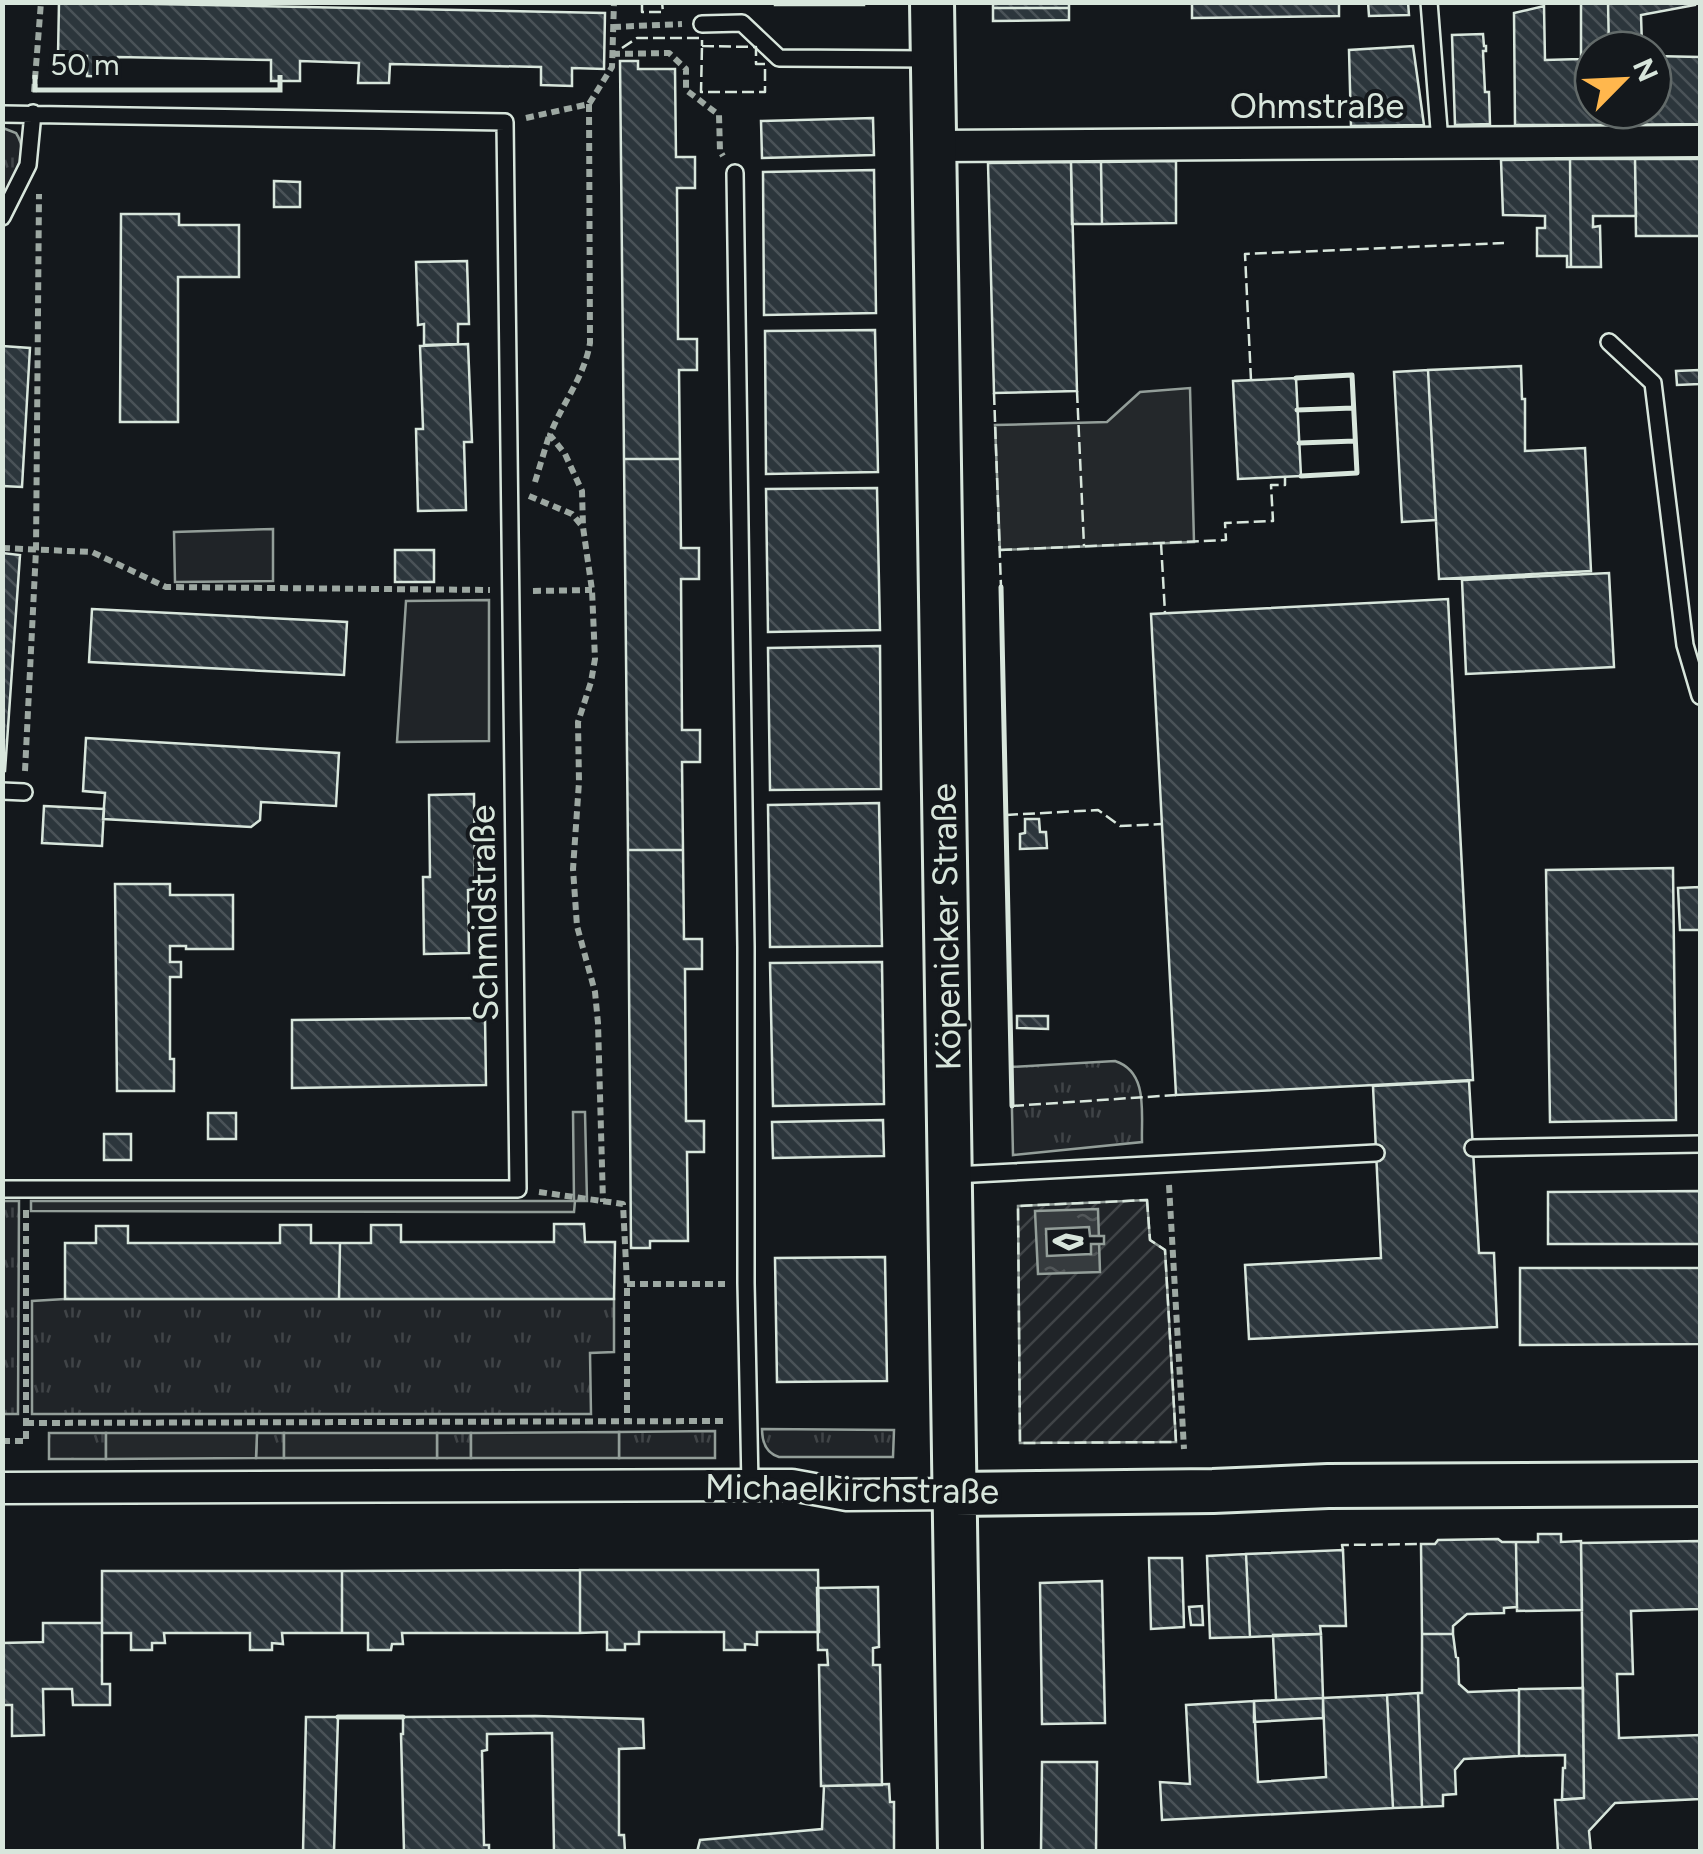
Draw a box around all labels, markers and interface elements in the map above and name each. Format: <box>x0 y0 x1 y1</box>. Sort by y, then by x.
scale bar <box>35 30 280 92</box>
north arrow <box>1573 30 1673 130</box>
text: 50 m <box>50 46 119 83</box>
text: N <box>1626 53 1666 87</box>
street label: Ohmstraße <box>1230 85 1404 127</box>
street label: Köpenicker Straße <box>922 783 970 1071</box>
street label: Schmidstraße <box>461 804 507 1022</box>
street label: Michaelkirchstraße <box>704 1465 1000 1513</box>

